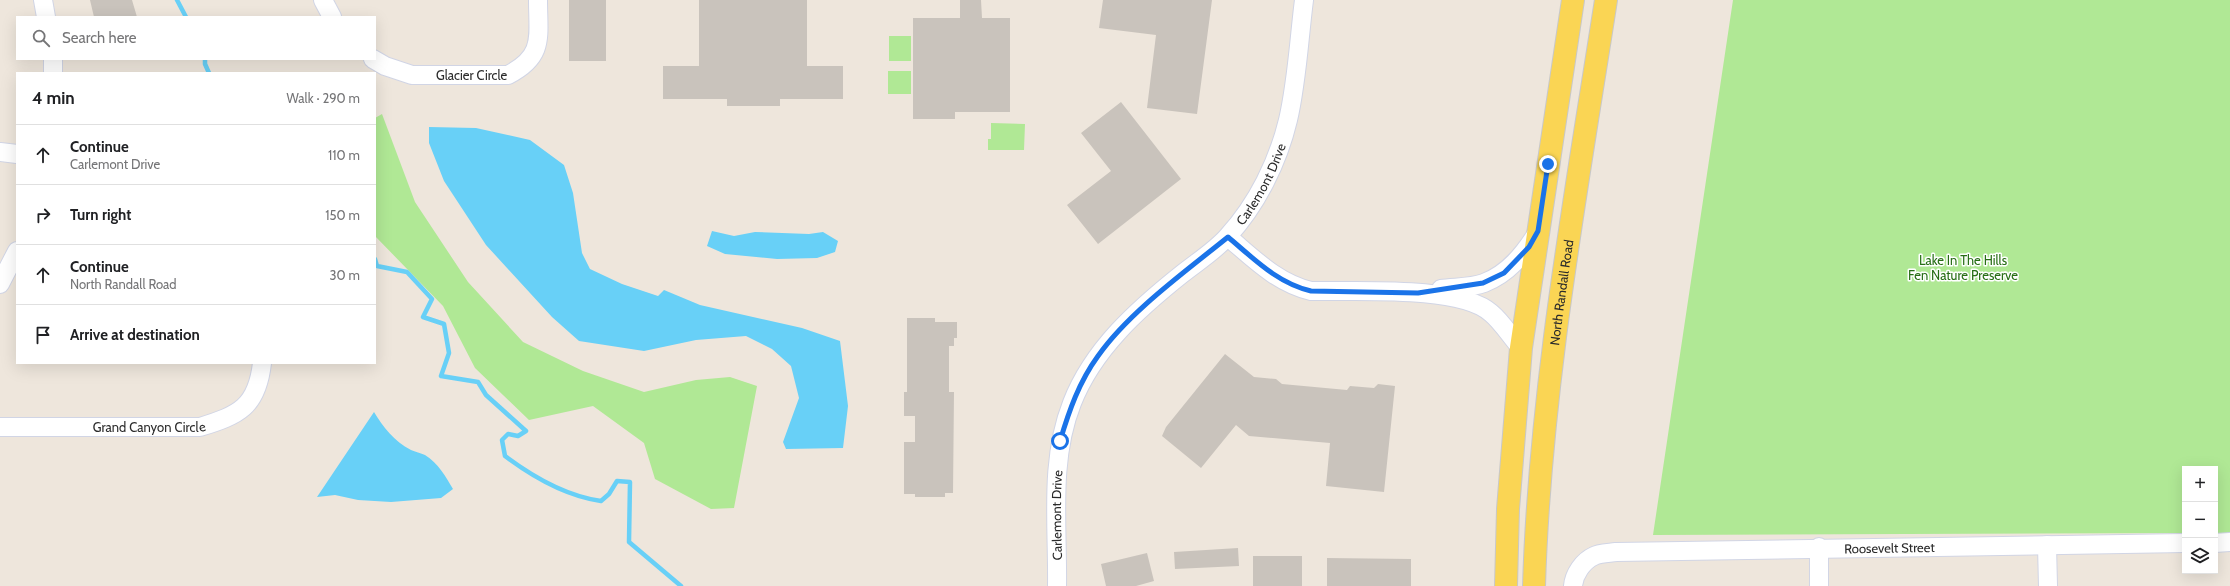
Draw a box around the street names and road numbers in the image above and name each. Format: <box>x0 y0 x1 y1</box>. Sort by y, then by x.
street label: Glacier Circle <box>436 67 508 83</box>
street label: Carlemont Drive <box>1232 141 1289 228</box>
street label: North Randall Road <box>1546 238 1576 346</box>
street label: Grand Canyon Circle <box>93 418 208 435</box>
street label: Carlemont Drive <box>1048 469 1065 560</box>
street label: Roosevelt Street <box>1844 539 1935 556</box>

